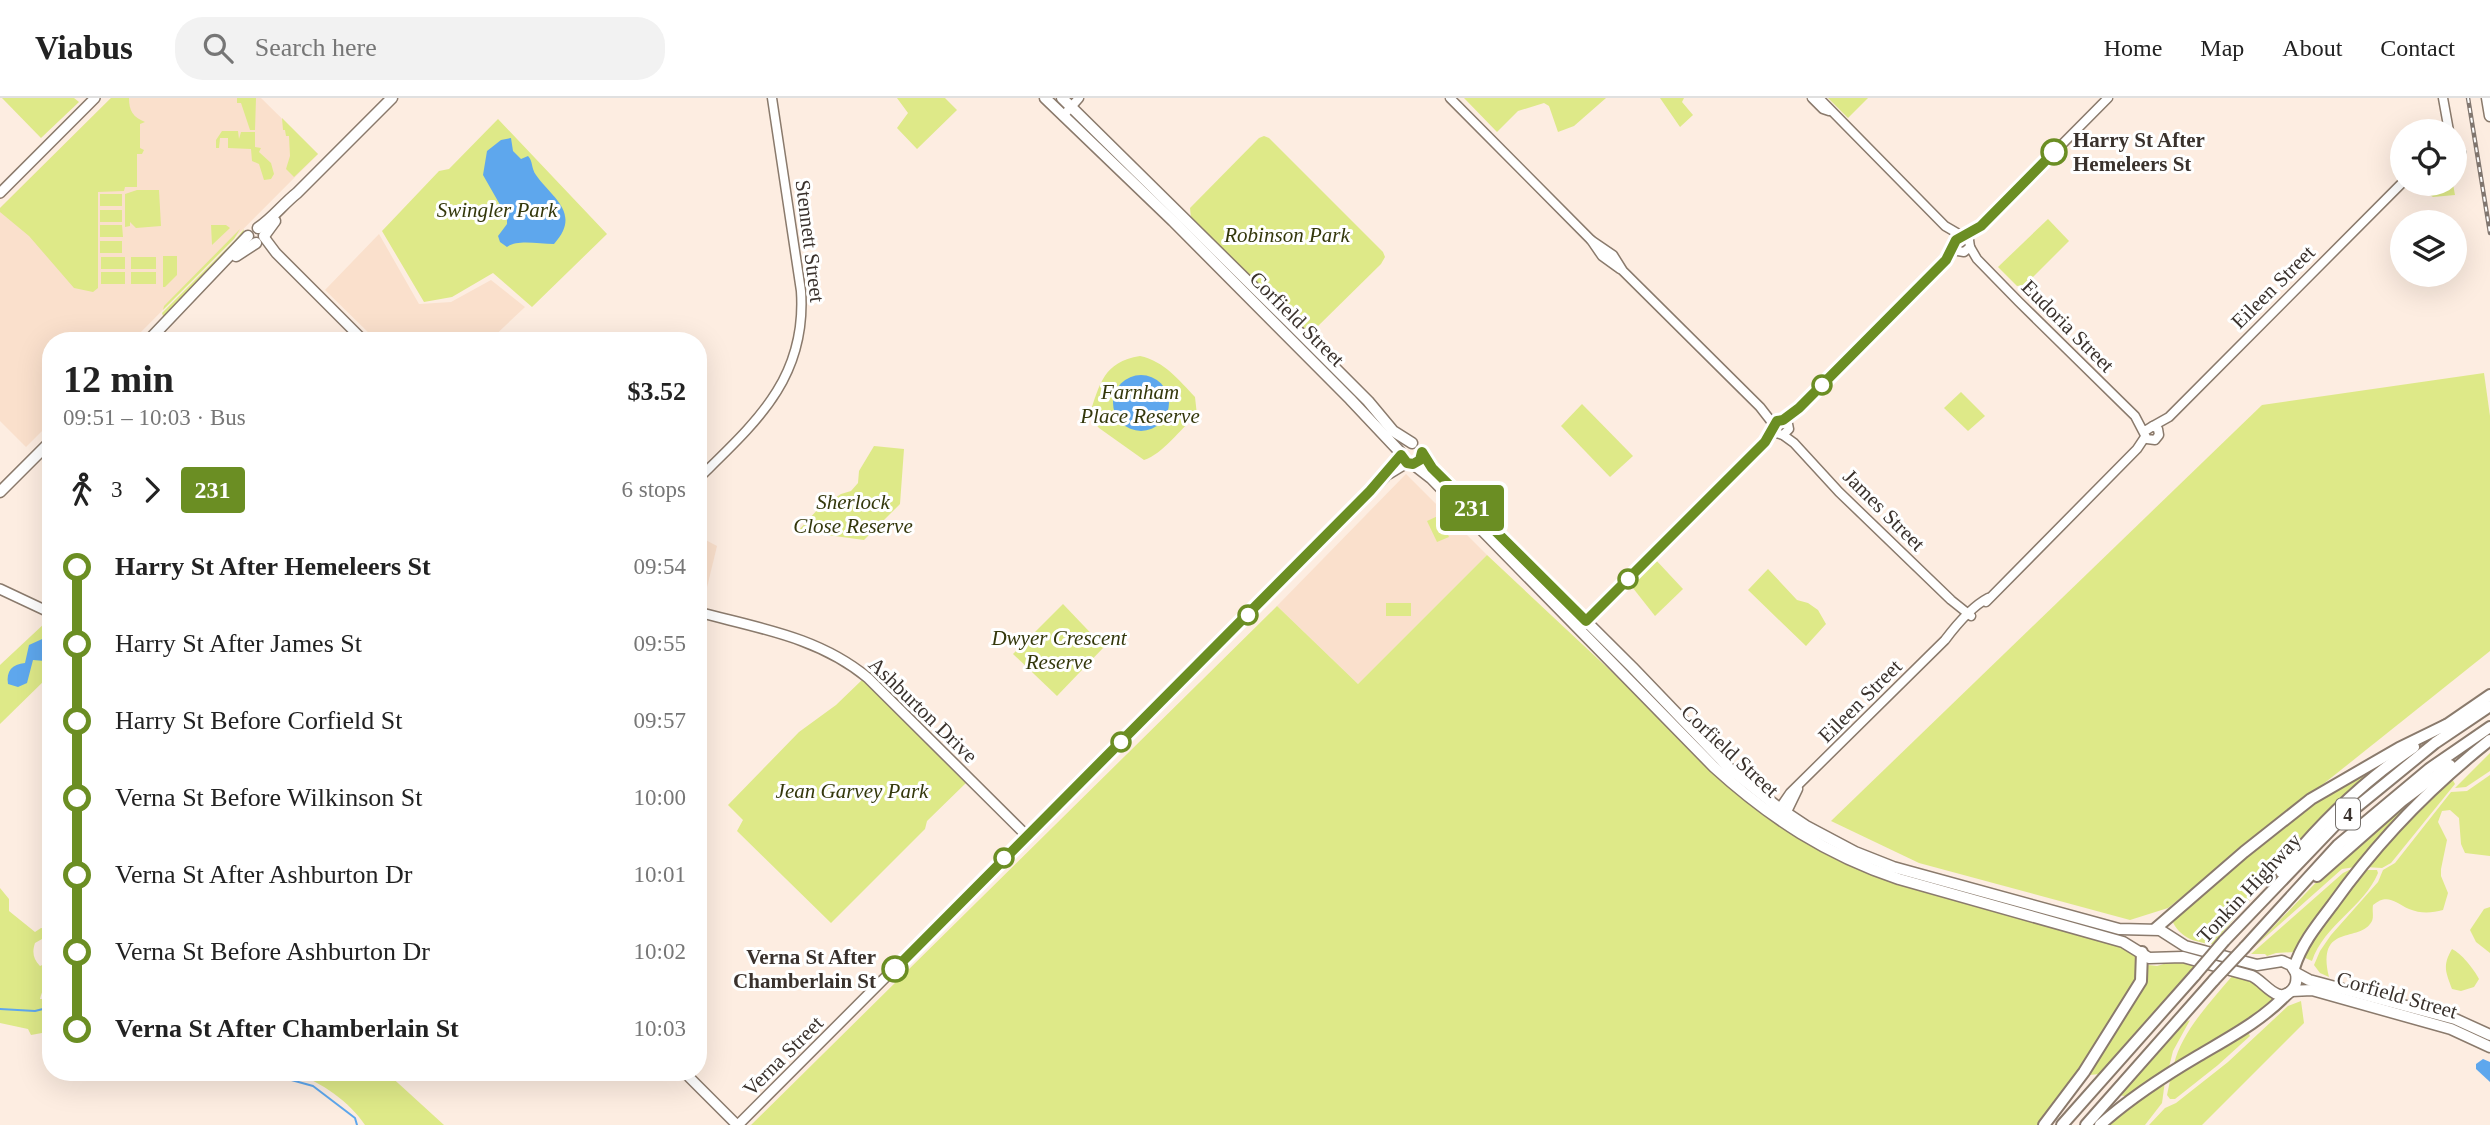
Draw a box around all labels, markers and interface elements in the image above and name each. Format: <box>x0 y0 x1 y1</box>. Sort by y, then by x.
search box <box>175 17 665 80</box>
icon: search <box>199 29 237 67</box>
text: Viabus <box>35 30 133 66</box>
text: Search here <box>255 33 377 62</box>
text: Home <box>2104 35 2162 61</box>
text: Map <box>2200 35 2244 61</box>
text: About <box>2282 35 2342 61</box>
text: Contact <box>2380 35 2455 61</box>
map controls <box>2390 119 2467 287</box>
button: locate <box>2390 119 2467 196</box>
place label: Harry St After Hemeleers St <box>2073 128 2205 176</box>
marker: Harry St After Hemeleers St <box>2041 139 2067 165</box>
street label: Stennett Street <box>791 178 829 304</box>
park label: Swingler Park <box>437 198 558 222</box>
button: layers <box>2390 210 2467 287</box>
park label: Robinson Park <box>1223 223 1350 247</box>
street label: Eileen Street <box>2226 240 2320 334</box>
street label: Corfield Street <box>1245 267 1350 372</box>
street label: Eudoria Street <box>2017 275 2119 377</box>
text: 12 min <box>63 358 174 400</box>
unlabelled marker <box>1812 375 1832 395</box>
text: $3.52 <box>628 377 686 406</box>
park label: Farnham Place Reserve <box>1079 380 1200 428</box>
text: 09:51 – 10:03 · Bus <box>63 405 246 430</box>
street label: James Street <box>1838 464 1930 556</box>
icon: walk <box>63 471 101 509</box>
icon: forward <box>133 471 171 509</box>
text: 3 <box>111 477 123 502</box>
text: 231 <box>195 477 231 503</box>
text: 6 stops <box>621 477 686 502</box>
line badge: 231 <box>1432 485 1512 531</box>
park label: Sherlock Close Reserve <box>793 490 913 538</box>
text: 231 <box>1454 495 1490 521</box>
text: Harry St After Hemeleers St <box>115 552 431 581</box>
text: 09:54 <box>634 554 686 579</box>
unlabelled marker <box>1618 569 1638 589</box>
unlabelled marker <box>1238 605 1258 625</box>
park label: Dwyer Crescent Reserve <box>990 626 1128 674</box>
text: Harry St After James St <box>115 629 362 658</box>
text: 09:55 <box>634 631 686 656</box>
street label: Ashburton Drive <box>864 652 982 768</box>
street label: Eileen Street <box>1813 654 1907 748</box>
street label: Corfield Street <box>1676 700 1784 802</box>
text: Harry St Before Corfield St <box>115 706 402 735</box>
text: 09:57 <box>634 708 686 733</box>
unlabelled marker <box>1111 732 1131 752</box>
park label: Jean Garvey Park <box>776 779 929 803</box>
text: Verna St Before Wilkinson St <box>115 783 423 812</box>
text: 10:00 <box>634 785 686 810</box>
road number: 4 <box>2336 799 2360 830</box>
street label: Tonkin Highway <box>2192 828 2306 948</box>
unlabelled marker <box>994 848 1014 868</box>
text: Verna St After Ashburton Dr <box>115 860 413 889</box>
text: 10:01 <box>634 862 686 887</box>
text: Verna St Before Ashburton Dr <box>115 937 430 966</box>
text: 10:02 <box>634 939 686 964</box>
place label: Verna St After Chamberlain St <box>733 945 876 993</box>
marker: Verna St After Chamberlain St <box>882 956 908 982</box>
street label: Corfield Street <box>2334 966 2460 1024</box>
street label: Verna Street <box>738 1011 828 1101</box>
text: Verna St After Chamberlain St <box>115 1014 459 1043</box>
text: 10:03 <box>634 1016 686 1041</box>

